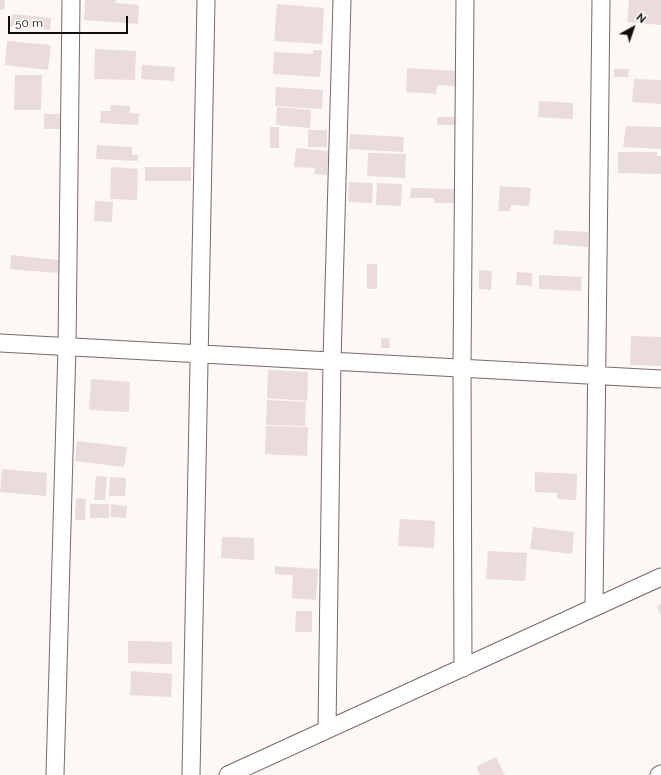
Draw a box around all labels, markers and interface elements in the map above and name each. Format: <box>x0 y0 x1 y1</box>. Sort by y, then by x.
scale bar <box>10 8 130 34</box>
north arrow <box>613 8 653 48</box>
text: N <box>634 11 648 26</box>
text: 50 m <box>15 16 43 30</box>

